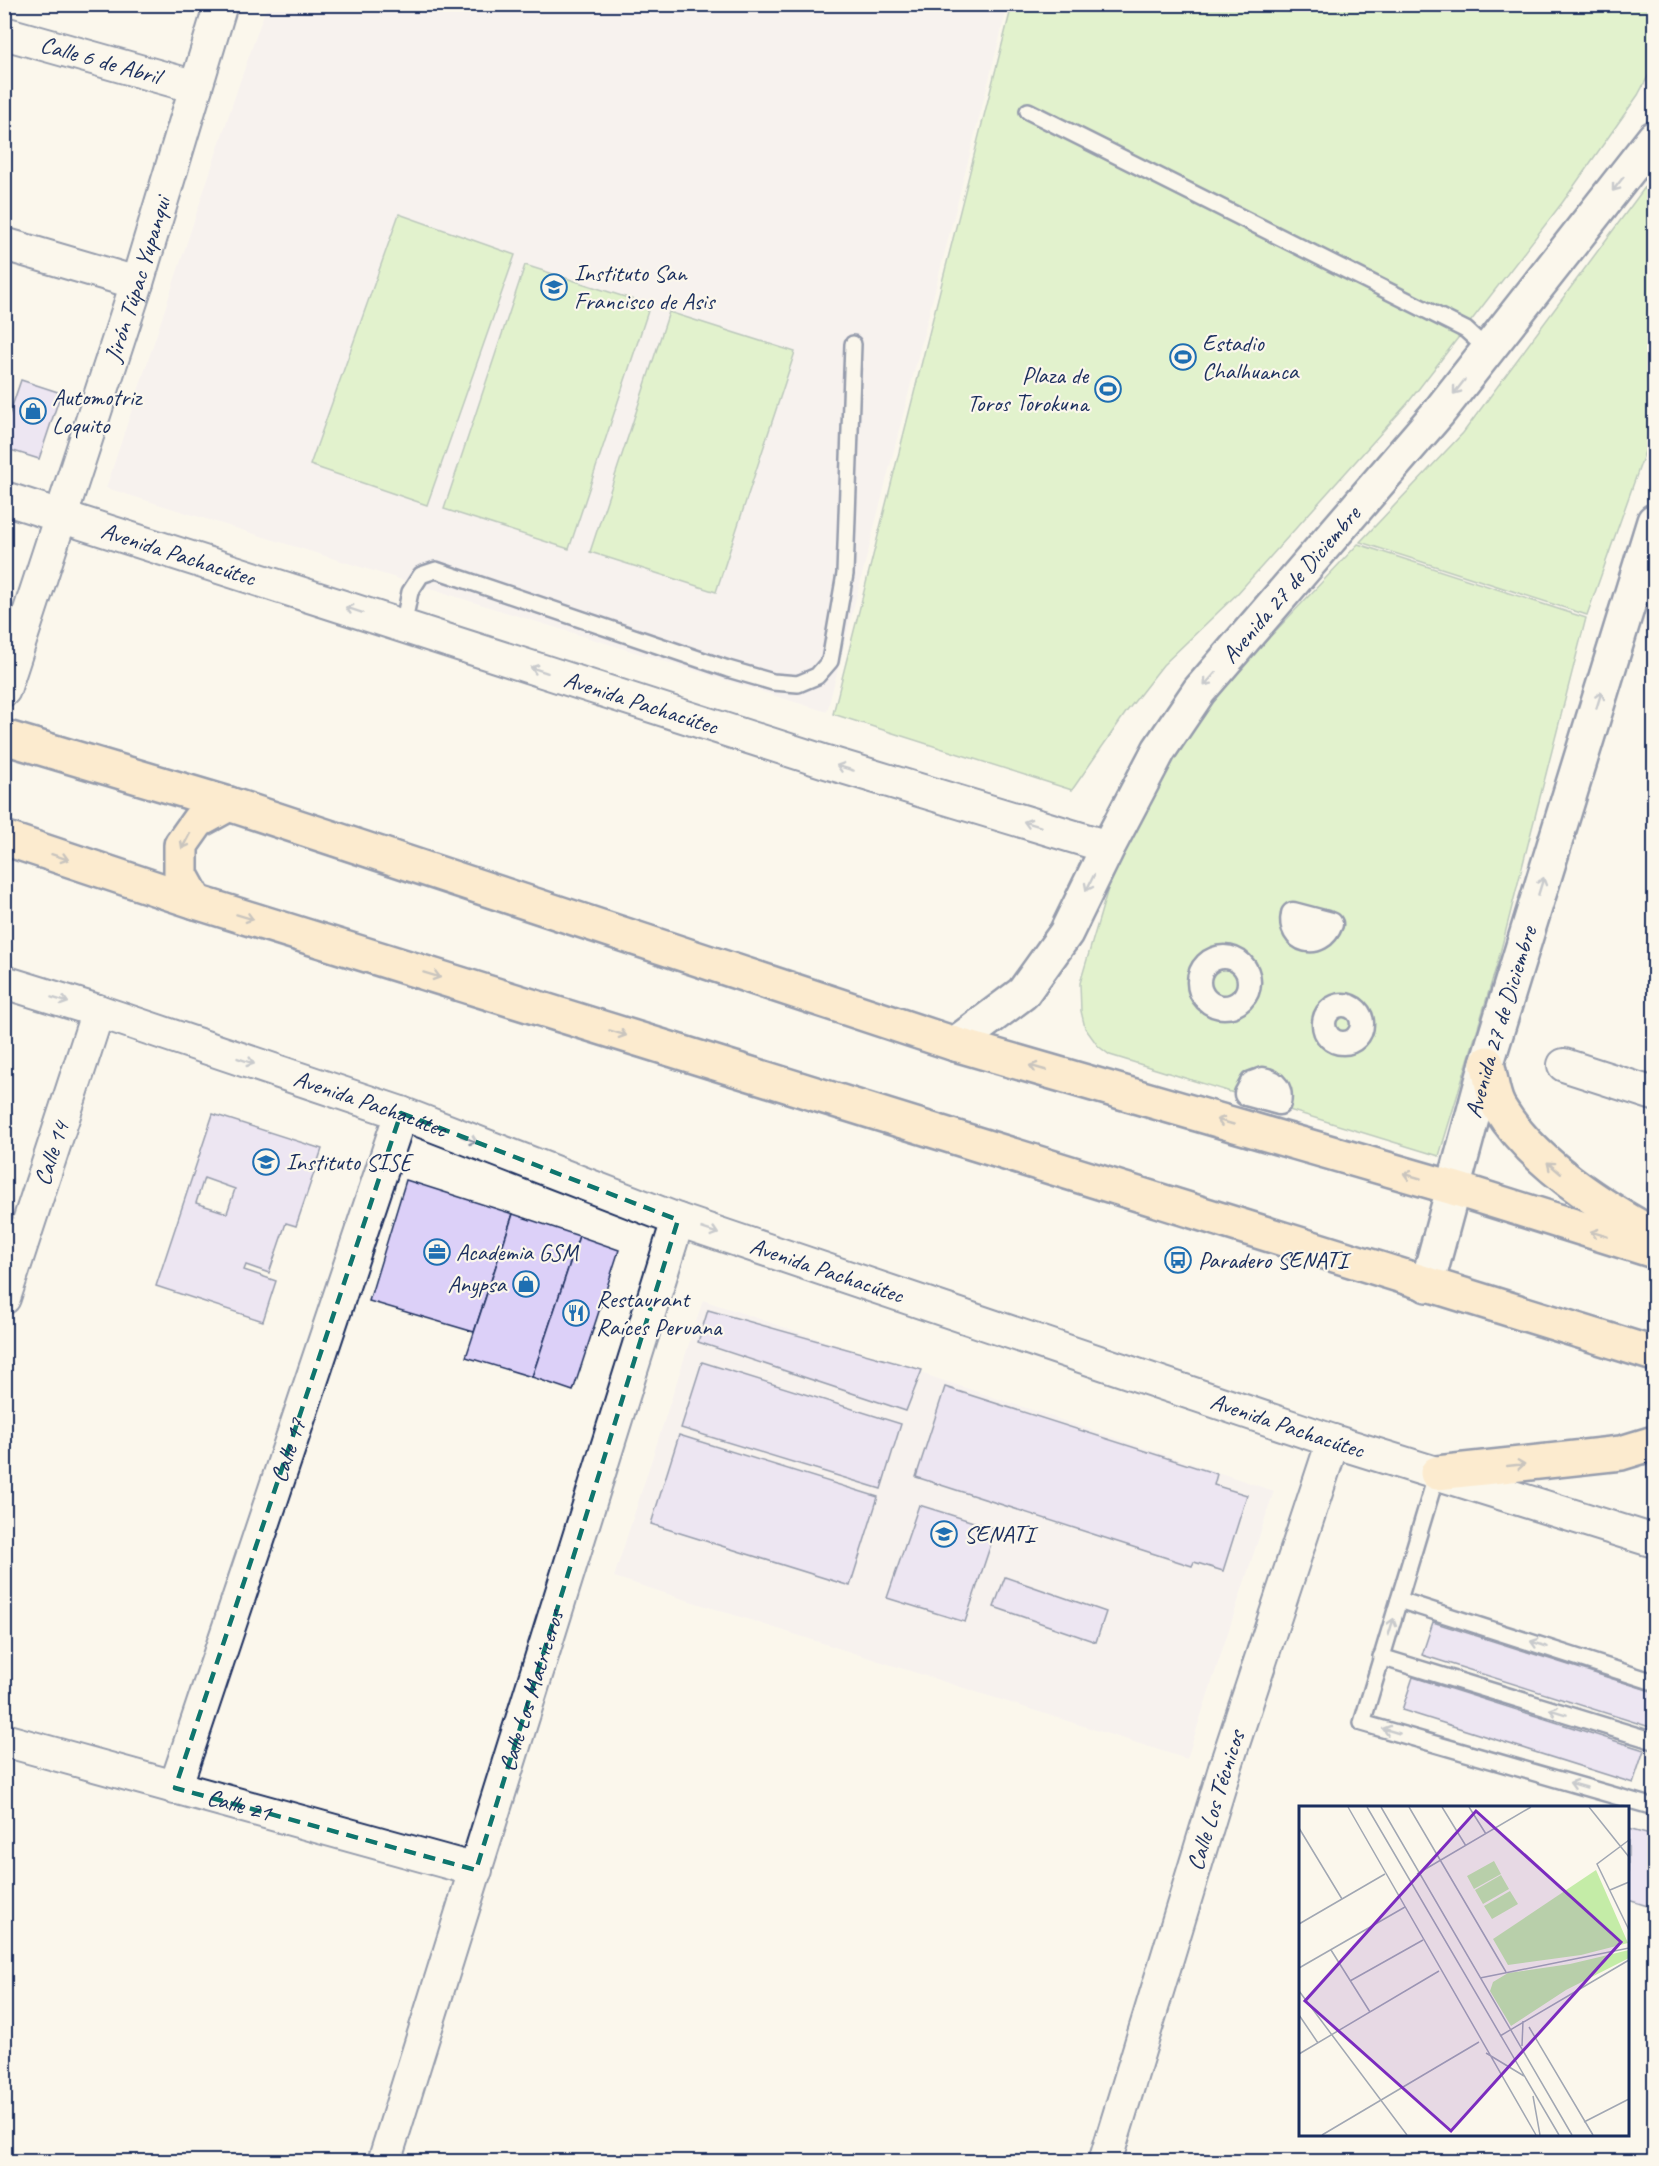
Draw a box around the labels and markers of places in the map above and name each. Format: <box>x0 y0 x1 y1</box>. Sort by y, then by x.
place label: Instituto San Francisco de Asis <box>574 258 716 316</box>
school or university icon: Instituto San Francisco de Asis <box>539 272 569 302</box>
place label: Estadio Chalhuanca <box>1202 328 1300 386</box>
sports icon: Estadio Chalhuanca <box>1168 342 1198 372</box>
place label: Plaza de Toros Torokuna <box>967 360 1090 418</box>
sports icon: Plaza de Toros Torokuna <box>1093 374 1123 404</box>
place label: Automotriz Loquito <box>52 382 143 440</box>
shop icon: Automotriz Loquito <box>18 396 48 426</box>
school or university icon: Instituto SISE <box>251 1147 281 1177</box>
place label: Instituto SISE <box>286 1147 414 1177</box>
office icon: Academia GSM <box>422 1237 452 1267</box>
place label: Academia GSM <box>456 1237 580 1267</box>
bus stop icon: Paradero SENATI <box>1163 1245 1193 1275</box>
place label: Paradero SENATI <box>1198 1245 1352 1275</box>
place label: Anypsa <box>447 1269 508 1299</box>
shop icon: Anypsa <box>511 1269 541 1299</box>
place label: Restaurant Raíces Peruana <box>596 1284 723 1342</box>
restaurant icon: Restaurant Raíces Peruana <box>561 1298 591 1328</box>
school or university icon: SENATI <box>929 1519 959 1549</box>
place label: SENATI <box>964 1519 1039 1549</box>

